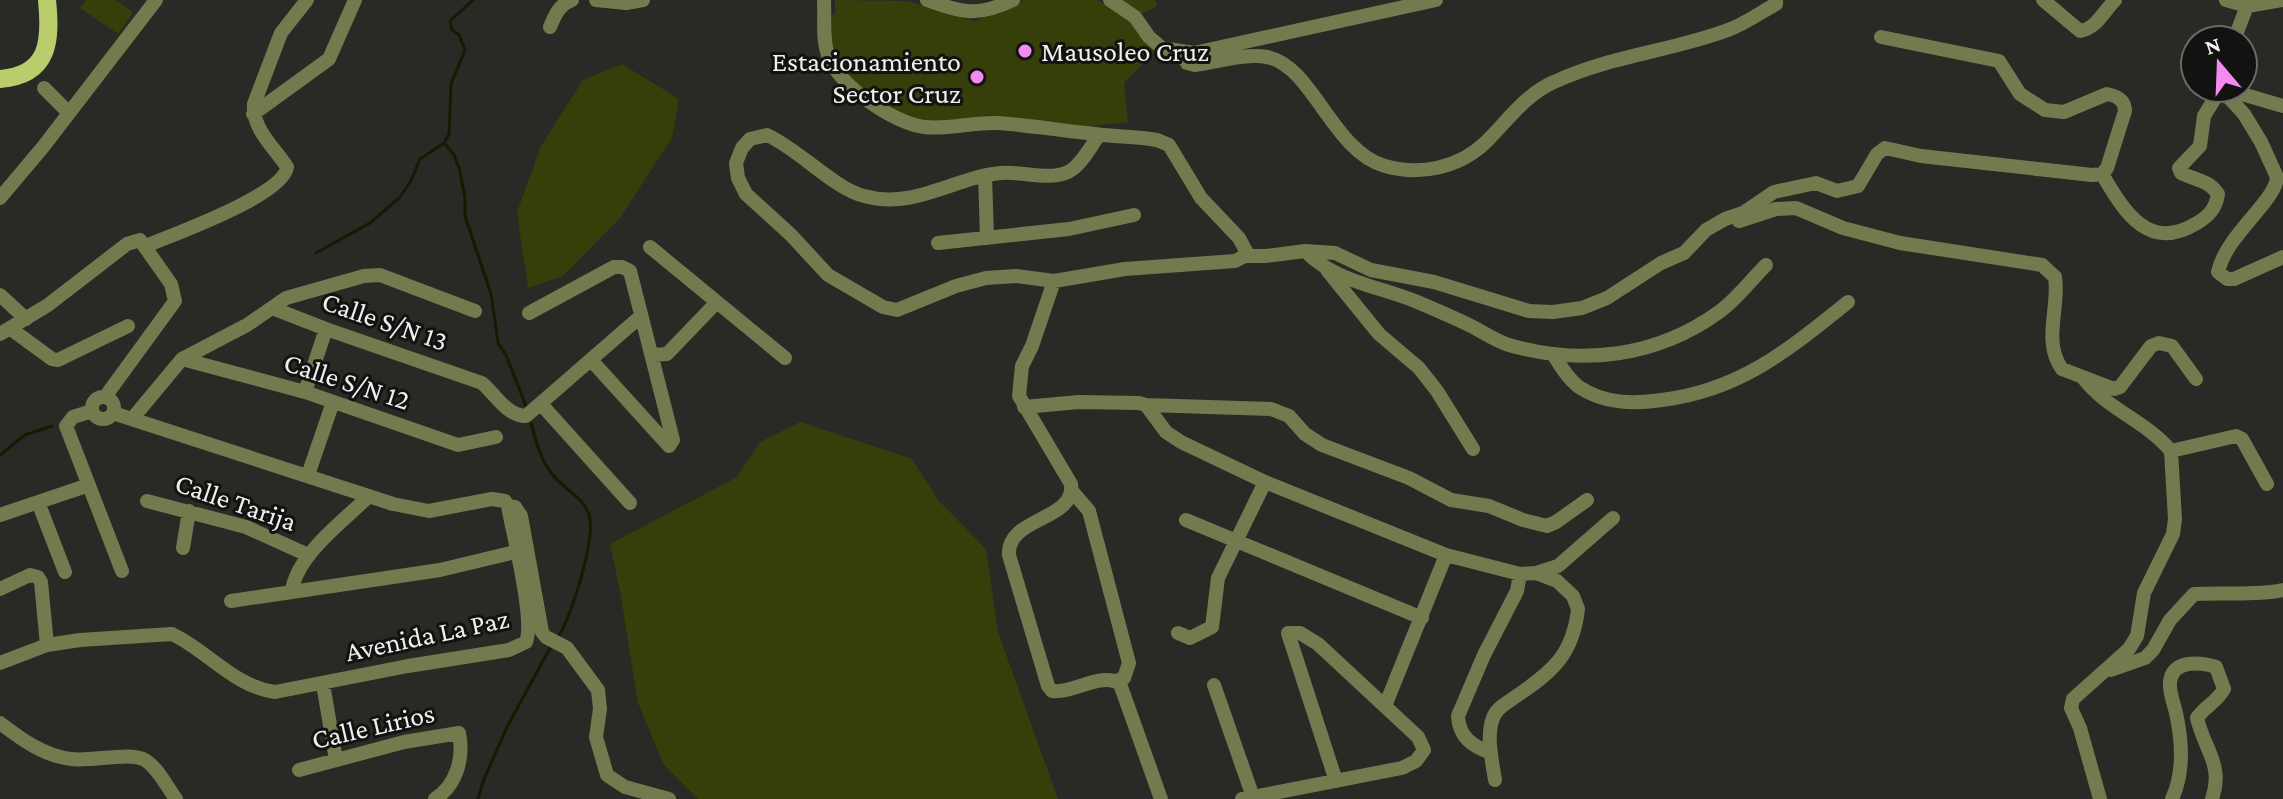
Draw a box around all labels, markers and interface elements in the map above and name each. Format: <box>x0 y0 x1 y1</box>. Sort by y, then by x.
north arrow <box>2179 24 2259 104</box>
text: N <box>2201 31 2224 60</box>
place label: Mausoleo Cruz <box>1041 36 1209 67</box>
marker: Mausoleo Cruz <box>1016 42 1034 60</box>
place label: Estacionamiento Sector Cruz <box>772 46 961 109</box>
marker: Estacionamiento Sector Cruz <box>968 68 986 86</box>
street label: Calle S/N 13 <box>318 285 452 357</box>
street label: Calle S/N 12 <box>280 346 414 416</box>
street label: Calle Tarija <box>171 467 301 537</box>
street label: Avenida La Paz <box>342 603 512 667</box>
street label: Calle Lirios <box>309 697 437 755</box>

